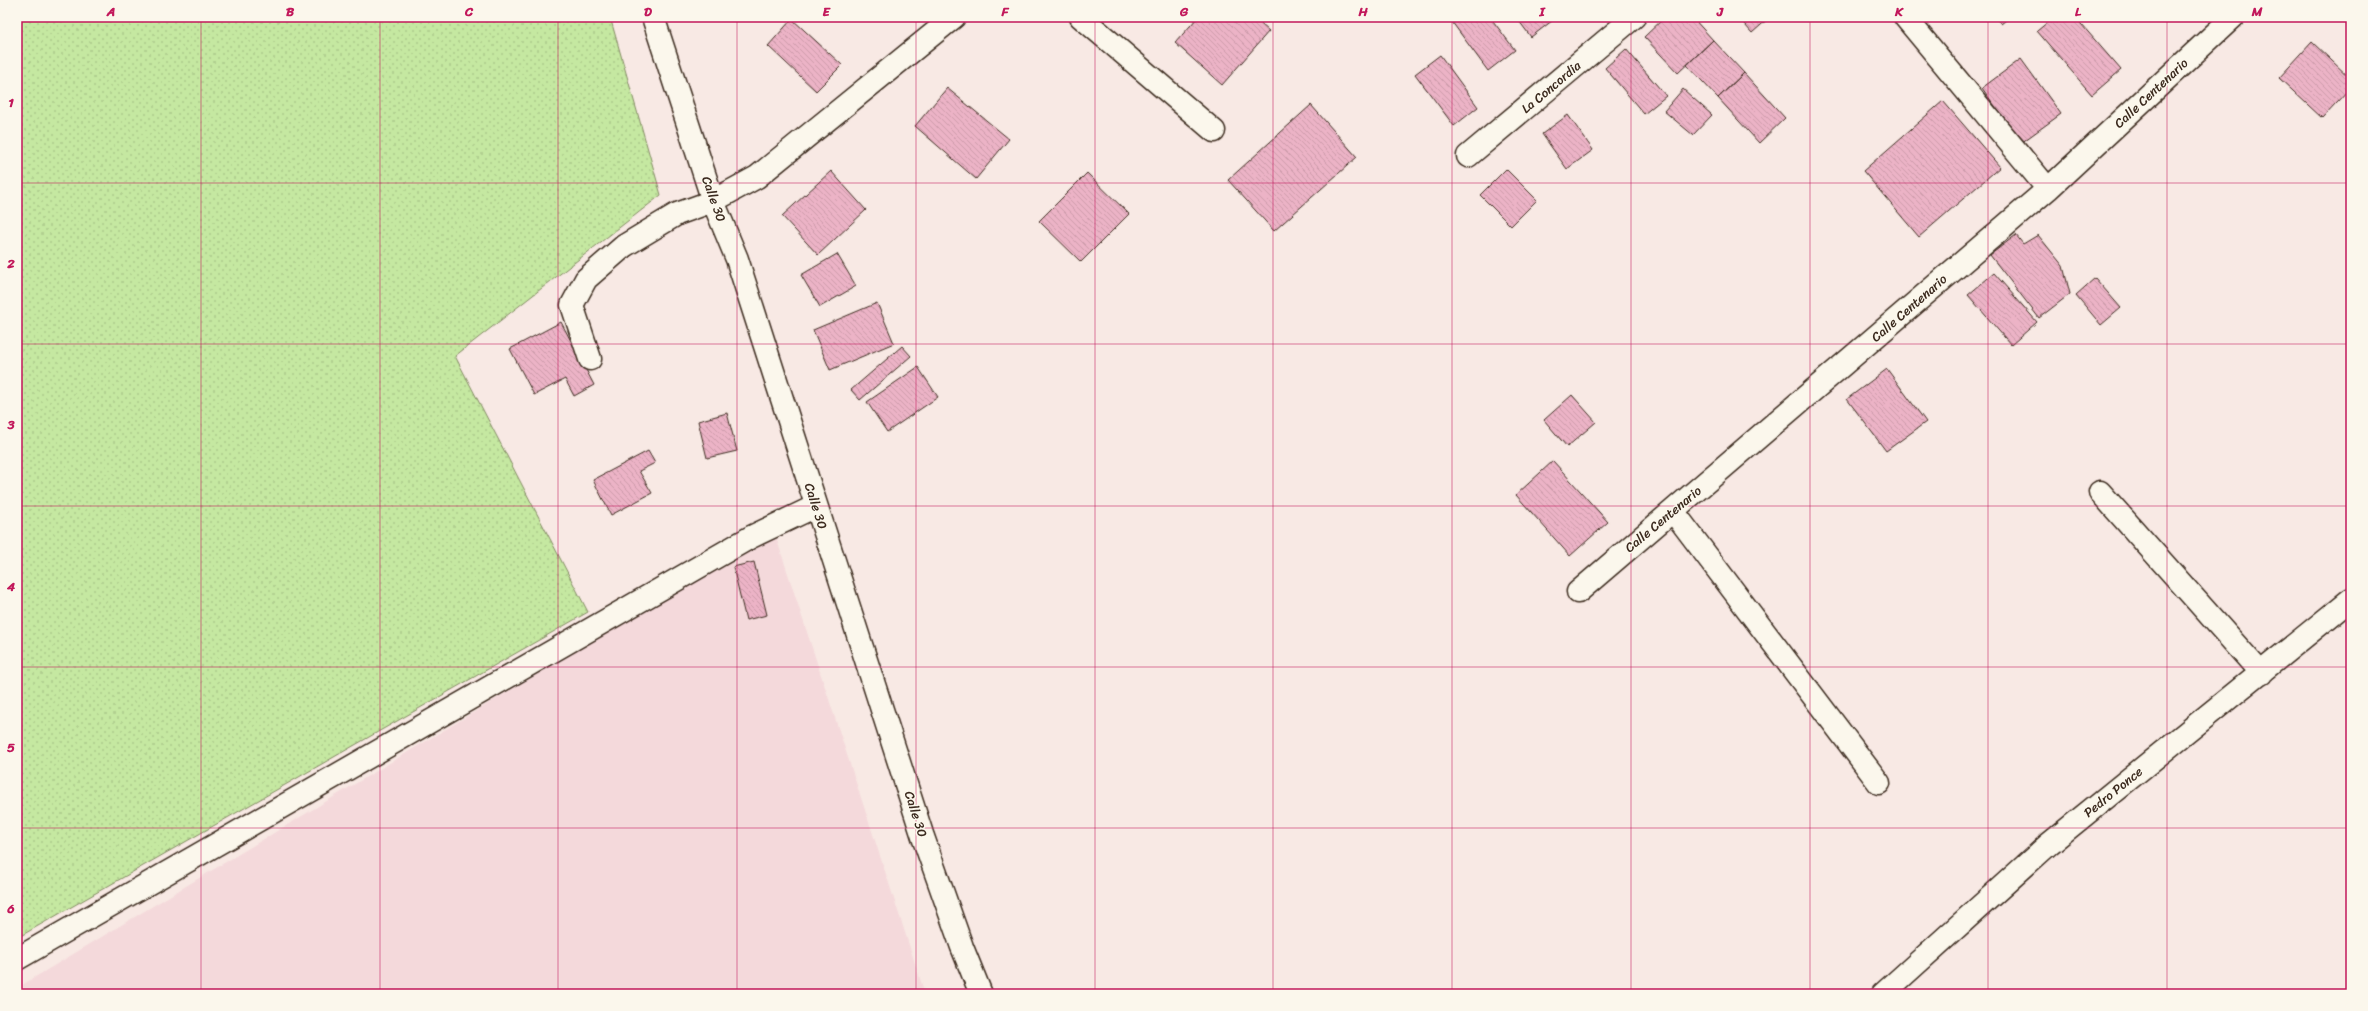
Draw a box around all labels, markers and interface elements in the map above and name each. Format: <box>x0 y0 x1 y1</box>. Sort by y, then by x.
text: A <box>106 0 115 23</box>
text: B <box>286 0 295 23</box>
text: C <box>464 0 474 23</box>
text: D <box>644 0 652 23</box>
text: E <box>822 0 831 23</box>
text: F <box>1000 0 1009 23</box>
text: G <box>1179 0 1189 23</box>
text: H <box>1357 0 1368 23</box>
text: I <box>1538 0 1546 23</box>
text: J <box>1716 0 1724 23</box>
text: K <box>1894 0 1904 23</box>
text: L <box>2075 0 2082 23</box>
text: M <box>2251 0 2263 23</box>
street label: Calle Centenario <box>2108 52 2194 134</box>
street label: La Concordia <box>1516 54 1587 119</box>
text: 1 <box>8 91 14 114</box>
street label: Calle 30 <box>695 173 733 225</box>
text: 2 <box>6 252 15 275</box>
street label: Calle Centenario <box>1866 268 1953 348</box>
text: 3 <box>6 413 15 436</box>
street label: Calle Centenario <box>1619 479 1707 558</box>
street label: Calle 30 <box>798 480 834 532</box>
text: 4 <box>6 575 16 598</box>
text: 5 <box>7 736 15 759</box>
street label: Pedro Ponce <box>2078 761 2148 823</box>
street label: Calle 30 <box>898 788 934 840</box>
text: 6 <box>6 897 15 920</box>

